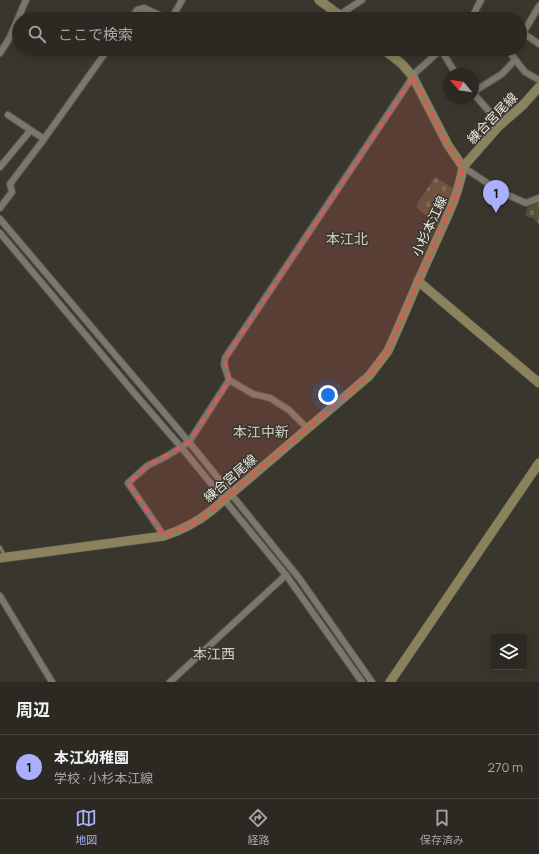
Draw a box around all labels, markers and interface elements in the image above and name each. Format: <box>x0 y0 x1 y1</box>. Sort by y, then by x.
search box <box>12 12 527 56</box>
icon: search <box>26 23 48 45</box>
text: ここで検索 <box>58 24 133 45</box>
north arrow <box>443 68 479 104</box>
street label: 練合宮尾線 <box>463 88 521 148</box>
pin: 1 <box>483 180 509 213</box>
street label: 小杉本江線 <box>407 193 451 259</box>
district label: 本江北 <box>326 229 368 248</box>
your location <box>318 385 338 405</box>
district label: 本江中新 <box>233 422 289 441</box>
street label: 練合宮尾線 <box>200 450 260 506</box>
map controls <box>491 634 527 670</box>
button: layers <box>491 634 527 670</box>
district label: 本江西 <box>193 644 235 663</box>
text: 周辺 <box>16 698 50 721</box>
text: 本江幼稚園 <box>54 747 129 768</box>
text: 1 <box>26 758 32 776</box>
text: 270 m <box>488 758 523 776</box>
text: 学校 · 小杉本江線 <box>54 769 153 787</box>
tab: 地図 <box>75 807 97 847</box>
tab: 経路 <box>247 807 269 847</box>
tab: 保存済み <box>420 807 464 847</box>

